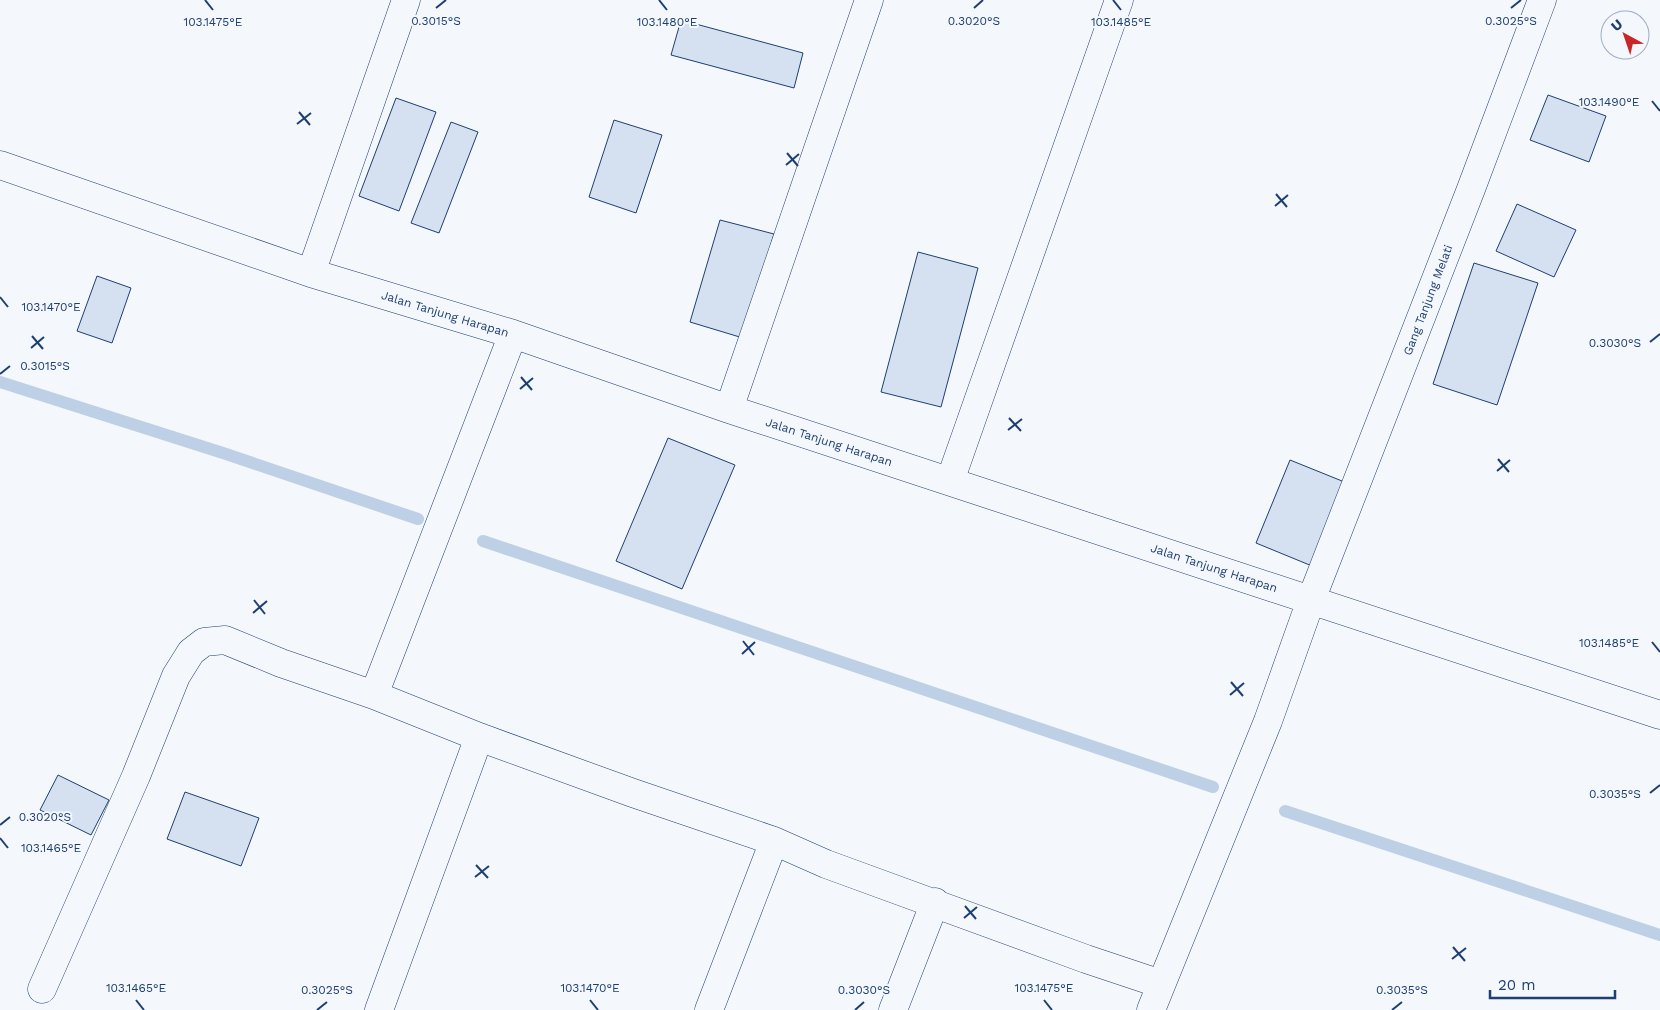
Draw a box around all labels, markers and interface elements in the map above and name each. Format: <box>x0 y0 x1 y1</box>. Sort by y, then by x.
north arrow <box>1600 10 1650 60</box>
text: 0.3015°S <box>411 14 461 28</box>
text: 0.3020°S <box>948 14 1000 28</box>
text: 0.3025°S <box>1485 14 1537 28</box>
text: 103.1475°E <box>184 15 243 29</box>
text: 103.1480°E <box>637 15 698 29</box>
text: 103.1485°E <box>1091 15 1151 29</box>
text: U <box>1608 16 1626 34</box>
text: 103.1490°E <box>1579 95 1640 109</box>
street label: Gang Tanjung Melati <box>1400 243 1456 357</box>
street label: Jalan Tanjung Harapan <box>380 288 510 340</box>
text: 103.1470°E <box>21 300 81 314</box>
text: 0.3030°S <box>1589 336 1641 350</box>
text: 0.3015°S <box>20 359 70 373</box>
street label: Jalan Tanjung Harapan <box>764 415 894 469</box>
street label: Jalan Tanjung Harapan <box>1149 541 1279 595</box>
text: 103.1485°E <box>1579 636 1639 650</box>
text: 0.3035°S <box>1589 787 1641 801</box>
text: 0.3020°S <box>19 810 71 824</box>
text: 103.1465°E <box>21 841 81 855</box>
scale bar <box>1490 968 1615 1000</box>
text: 20 m <box>1498 976 1536 994</box>
text: 103.1465°E <box>106 981 166 995</box>
text: 103.1470°E <box>560 981 620 995</box>
text: 103.1475°E <box>1015 981 1074 995</box>
text: 0.3025°S <box>301 983 353 997</box>
text: 0.3030°S <box>838 983 890 997</box>
text: 0.3035°S <box>1376 983 1428 997</box>

